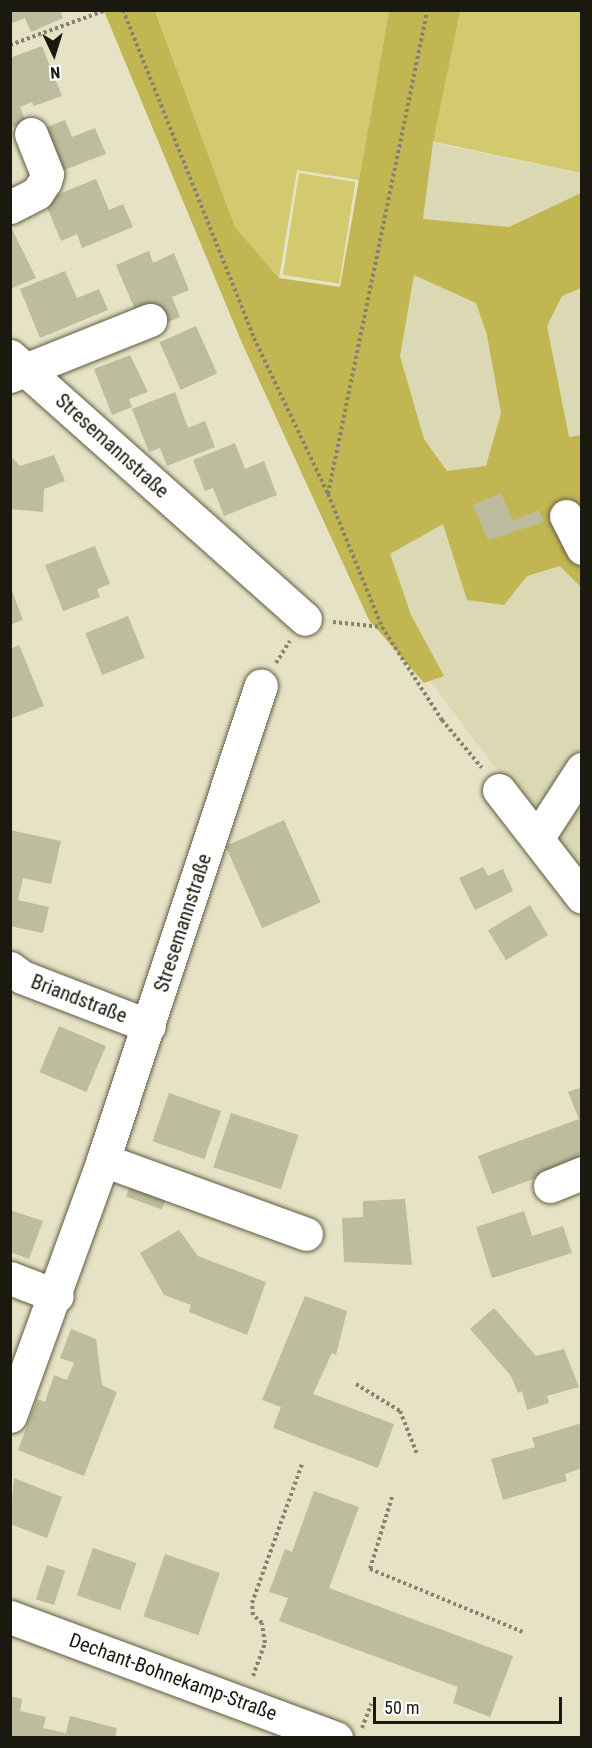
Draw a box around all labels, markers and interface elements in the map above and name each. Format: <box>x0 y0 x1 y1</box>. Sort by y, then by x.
north arrow <box>24 24 84 84</box>
text: N <box>50 63 61 82</box>
street label: Stresemannstraße <box>50 389 174 503</box>
street label: Stresemannstraße <box>149 851 217 995</box>
street label: Briandstraße <box>28 970 130 1028</box>
street label: Dechant-Bohnekamp-Straße <box>66 1628 280 1726</box>
scale bar <box>376 1685 565 1723</box>
text: 50 m <box>384 1697 419 1718</box>

